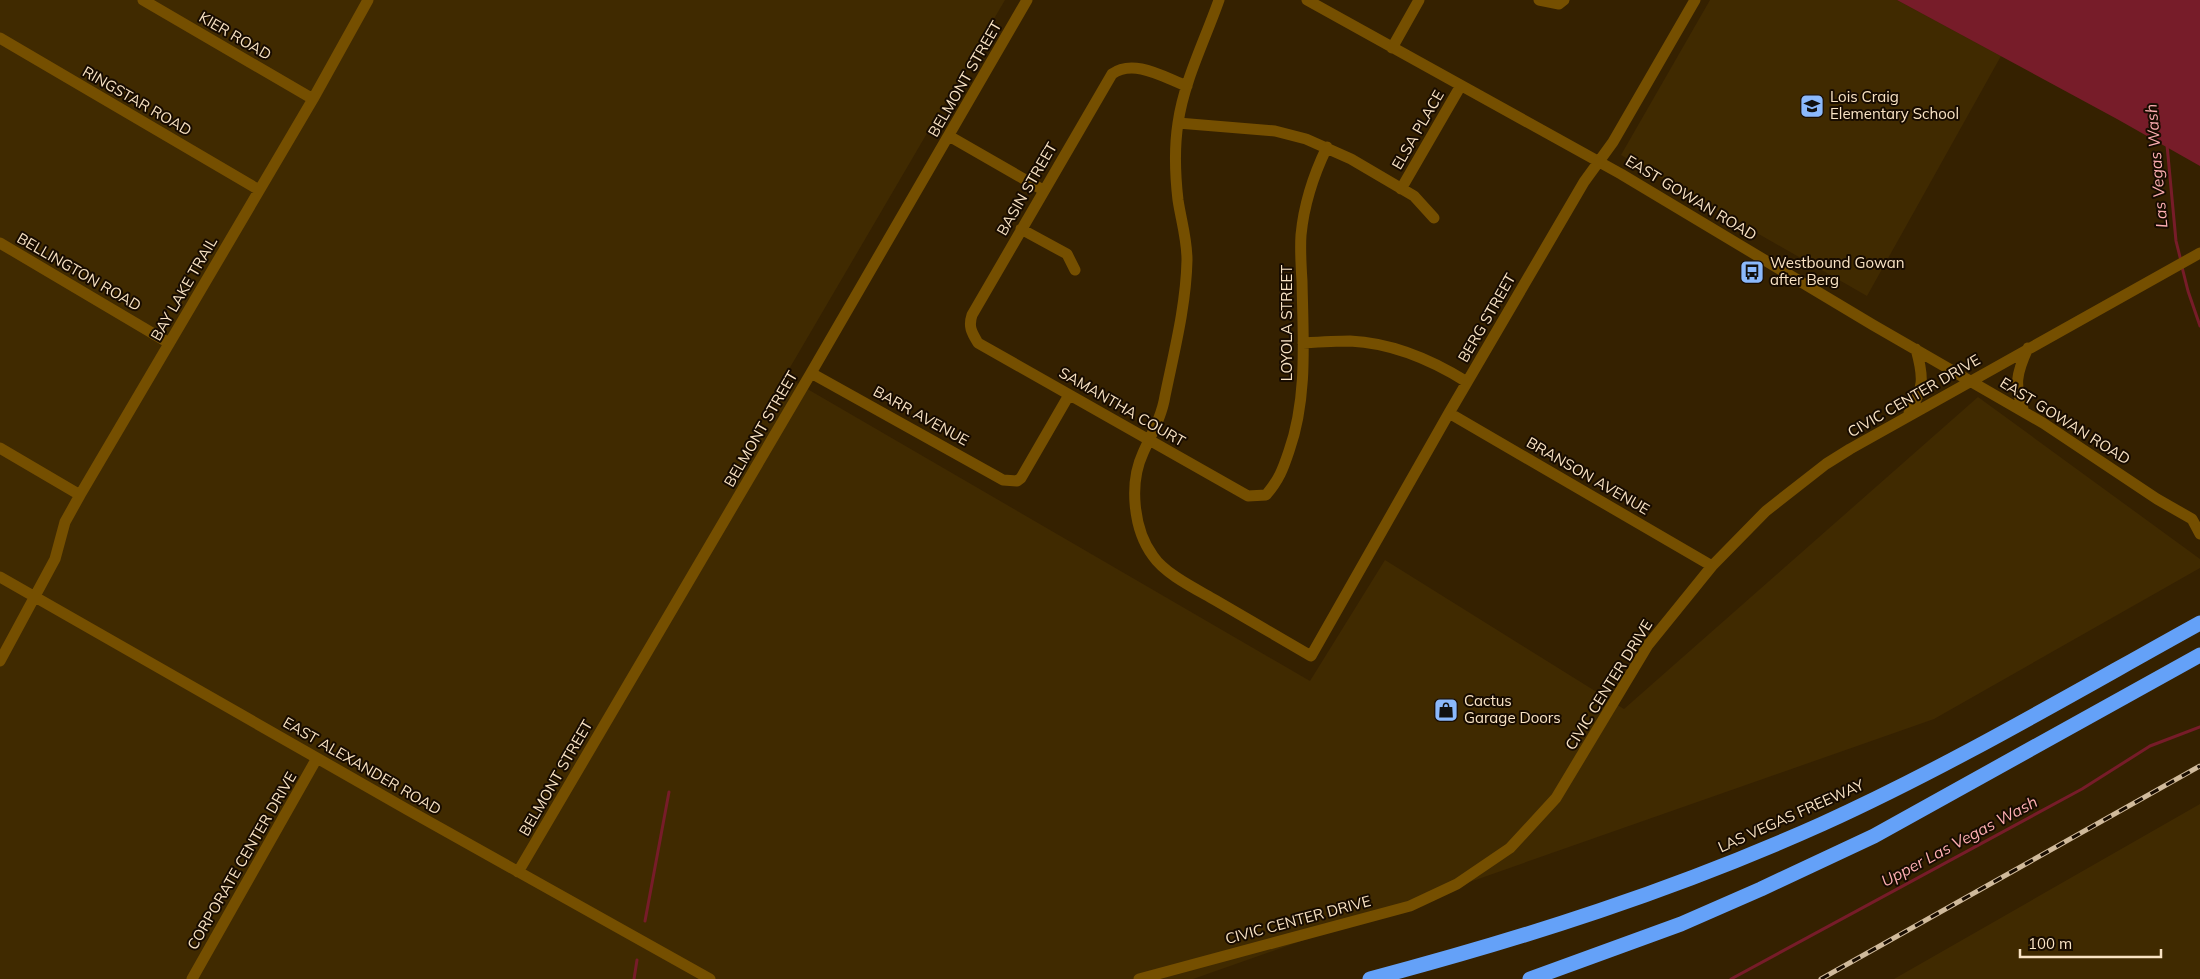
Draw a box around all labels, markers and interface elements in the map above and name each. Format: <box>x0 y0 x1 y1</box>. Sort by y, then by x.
street label: KIER ROAD <box>196 7 275 64</box>
street label: BELMONT STREET <box>924 17 1006 140</box>
street label: RINGSTAR ROAD <box>79 62 195 139</box>
street label: ELSA PLACE <box>1387 87 1448 173</box>
place label: Lois Craig Elementary School <box>1830 87 1959 123</box>
school or university icon: Lois Craig Elementary School <box>1799 93 1825 119</box>
water label: Las Vegas Wash <box>2141 103 2171 229</box>
street label: BASIN STREET <box>992 139 1061 239</box>
street label: EAST GOWAN ROAD <box>1622 151 1760 244</box>
street label: BELLINGTON ROAD <box>14 228 145 315</box>
street label: BAY LAKE TRAIL <box>146 233 221 344</box>
place label: Westbound Gowan after Berg <box>1770 253 1905 289</box>
bus stop icon: Westbound Gowan after Berg <box>1739 259 1765 285</box>
street label: LOYOLA STREET <box>1277 265 1296 381</box>
street label: BERG STREET <box>1454 270 1520 365</box>
street label: CIVIC CENTER DRIVE <box>1844 350 1984 441</box>
street label: SAMANTHA COURT <box>1056 363 1189 450</box>
street label: BELMONT STREET <box>720 367 802 490</box>
street label: EAST GOWAN ROAD <box>1997 373 2134 468</box>
street label: BARR AVENUE <box>870 381 972 450</box>
street label: BRANSON AVENUE <box>1523 433 1653 519</box>
street label: CIVIC CENTER DRIVE <box>1561 616 1656 753</box>
place label: Cactus Garage Doors <box>1464 691 1561 727</box>
shop icon: Cactus Garage Doors <box>1433 697 1459 723</box>
street label: EAST ALEXANDER ROAD <box>280 712 445 819</box>
street label: BELMONT STREET <box>515 716 597 839</box>
street label: CORPORATE CENTER DRIVE <box>183 768 300 953</box>
street label: LAS VEGAS FREEWAY <box>1715 774 1868 856</box>
water label: Upper Las Vegas Wash <box>1877 791 2041 891</box>
street label: CIVIC CENTER DRIVE <box>1223 891 1373 948</box>
scale bar <box>2020 926 2161 958</box>
text: 100 m <box>2028 934 2072 953</box>

